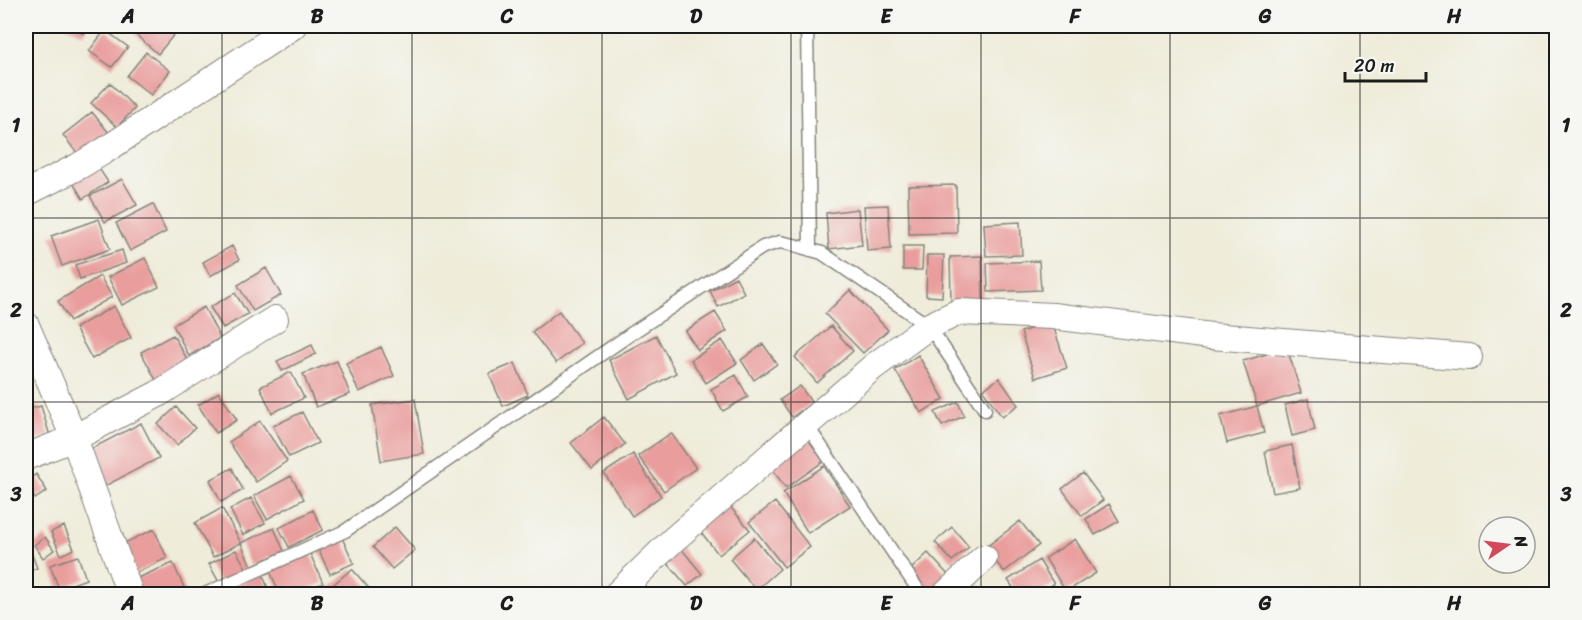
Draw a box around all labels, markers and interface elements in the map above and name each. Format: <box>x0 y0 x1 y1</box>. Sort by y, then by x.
text: A <box>120 0 135 34</box>
text: B <box>311 0 324 34</box>
text: C <box>500 0 514 34</box>
text: D <box>690 0 703 34</box>
text: E <box>880 0 893 34</box>
text: F <box>1069 0 1082 34</box>
text: G <box>1258 0 1272 34</box>
text: H <box>1446 0 1462 34</box>
scale bar <box>1345 45 1426 83</box>
text: 20 m <box>1354 50 1394 82</box>
text: 1 <box>12 108 21 143</box>
text: 1 <box>1562 108 1571 143</box>
text: 2 <box>9 293 22 328</box>
text: 2 <box>1559 293 1572 328</box>
text: 3 <box>10 477 22 512</box>
text: 3 <box>1560 477 1572 512</box>
north arrow <box>1477 515 1537 575</box>
text: N <box>1505 532 1537 551</box>
text: A <box>120 586 135 620</box>
text: B <box>311 586 324 620</box>
text: C <box>500 586 514 620</box>
text: D <box>690 586 703 620</box>
text: E <box>880 586 893 620</box>
text: F <box>1069 586 1082 620</box>
text: G <box>1258 586 1272 620</box>
text: H <box>1446 586 1462 620</box>

